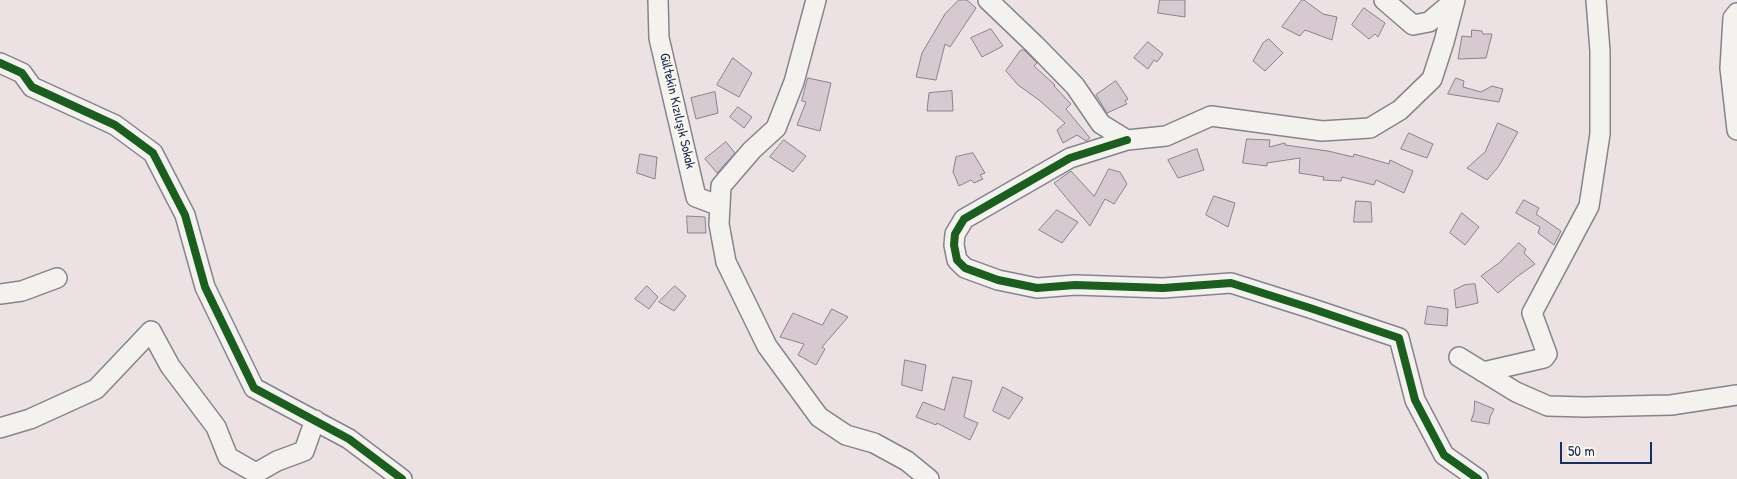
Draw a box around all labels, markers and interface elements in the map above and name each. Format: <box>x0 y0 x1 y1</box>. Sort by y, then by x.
street label: Gültekin Kızılışık Sokak <box>656 52 698 170</box>
scale bar <box>1562 432 1654 464</box>
text: 50 m <box>1568 440 1595 461</box>

